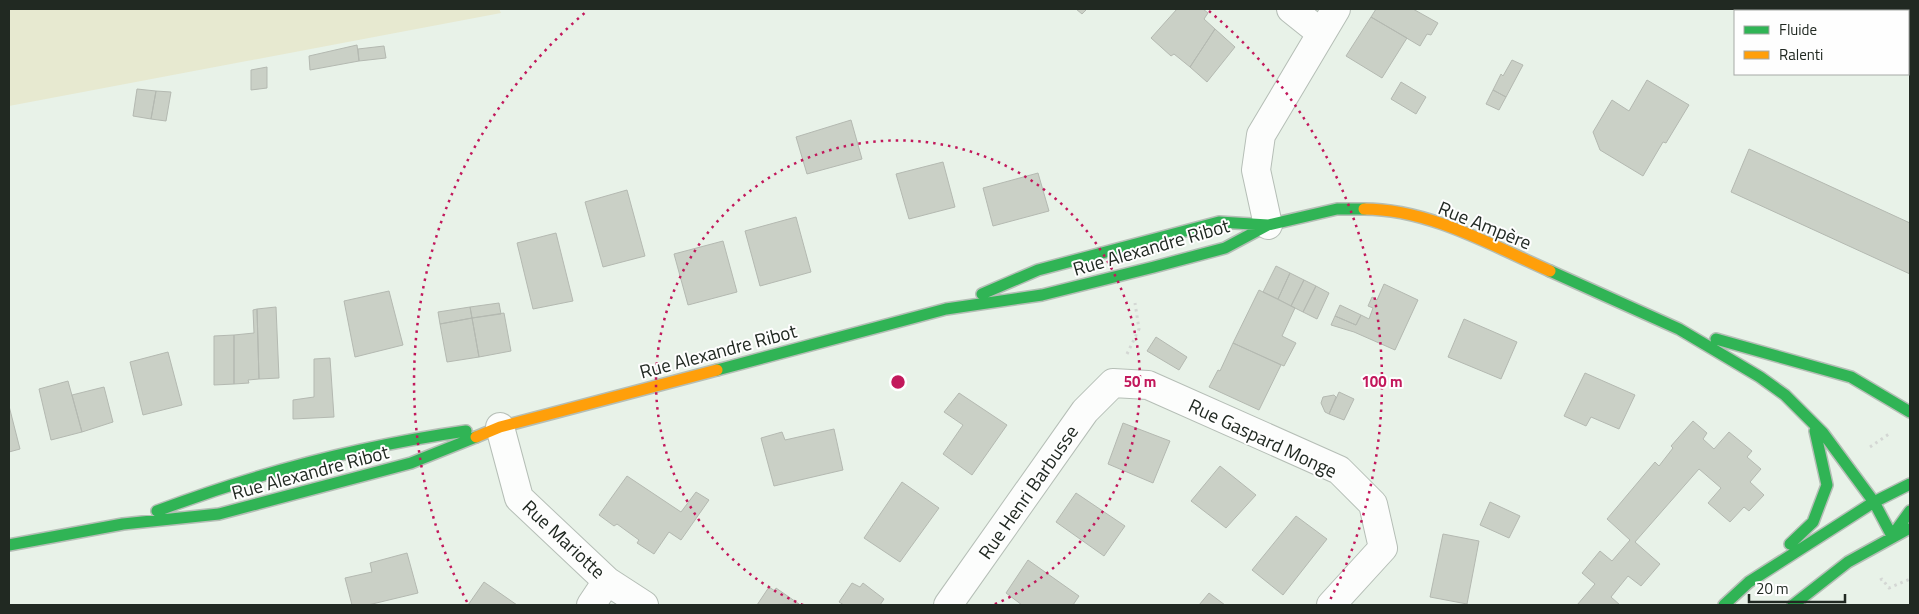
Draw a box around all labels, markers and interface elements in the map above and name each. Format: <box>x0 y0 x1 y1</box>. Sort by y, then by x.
legend <box>1734 10 1909 75</box>
text: Fluide <box>1779 18 1817 41</box>
text: Ralenti <box>1779 43 1823 66</box>
street label: Rue Ampère <box>1434 193 1536 256</box>
street label: Rue Alexandre Ribot <box>1069 210 1233 283</box>
street label: Rue Alexandre Ribot <box>636 316 800 385</box>
text: 50 m <box>1124 370 1156 393</box>
text: 100 m <box>1361 370 1403 393</box>
centre of rings <box>889 373 907 391</box>
street label: Rue Gaspard Monge <box>1184 390 1342 485</box>
street label: Rue Henri Barbusse <box>970 419 1085 565</box>
street label: Rue Alexandre Ribot <box>228 437 392 506</box>
street label: Rue Mariotte <box>516 492 612 585</box>
scale bar <box>1749 572 1845 604</box>
text: 20 m <box>1756 577 1789 600</box>

